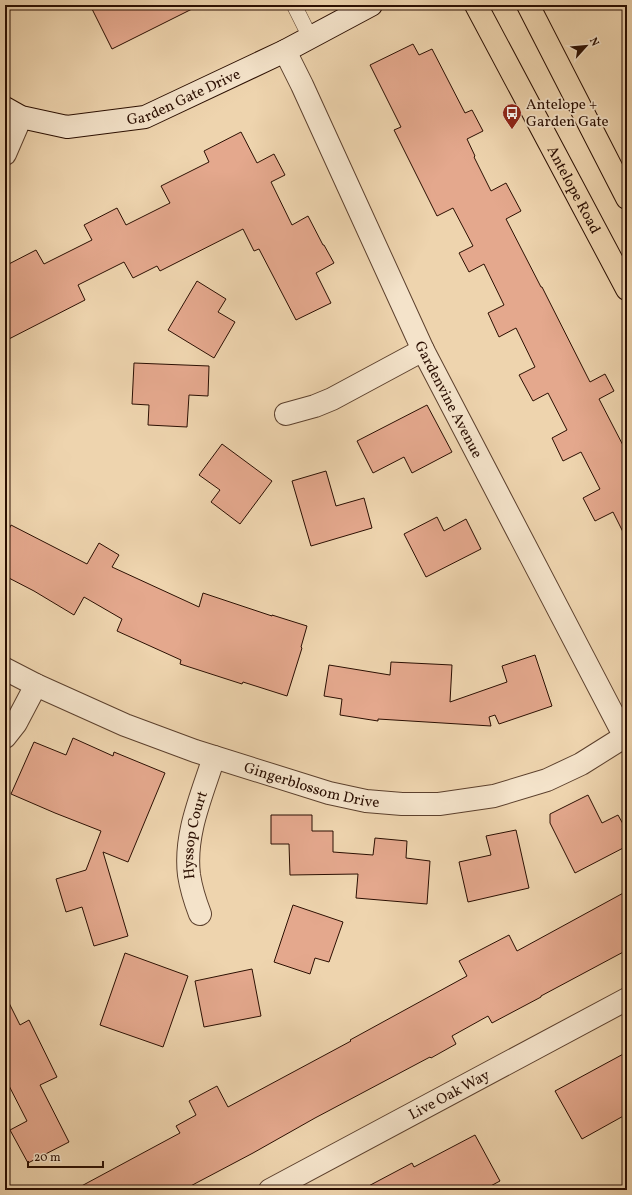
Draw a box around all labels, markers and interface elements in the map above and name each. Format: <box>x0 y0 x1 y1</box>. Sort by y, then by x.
north arrow <box>566 26 606 66</box>
text: N <box>585 35 602 49</box>
street label: Garden Gate Drive <box>126 64 244 131</box>
place label: Antelope + Garden Gate <box>526 95 609 133</box>
bus stop icon: Antelope + Garden Gate <box>501 102 523 130</box>
street label: Antelope Road <box>541 143 605 238</box>
street label: Gardenvine Avenue <box>408 338 487 462</box>
street label: Gingerblossom Drive <box>241 758 380 814</box>
street label: Hyssop Court <box>179 789 214 880</box>
street label: Live Oak Way <box>405 1065 494 1126</box>
scale bar <box>28 1143 103 1169</box>
text: 20 m <box>34 1150 61 1166</box>

